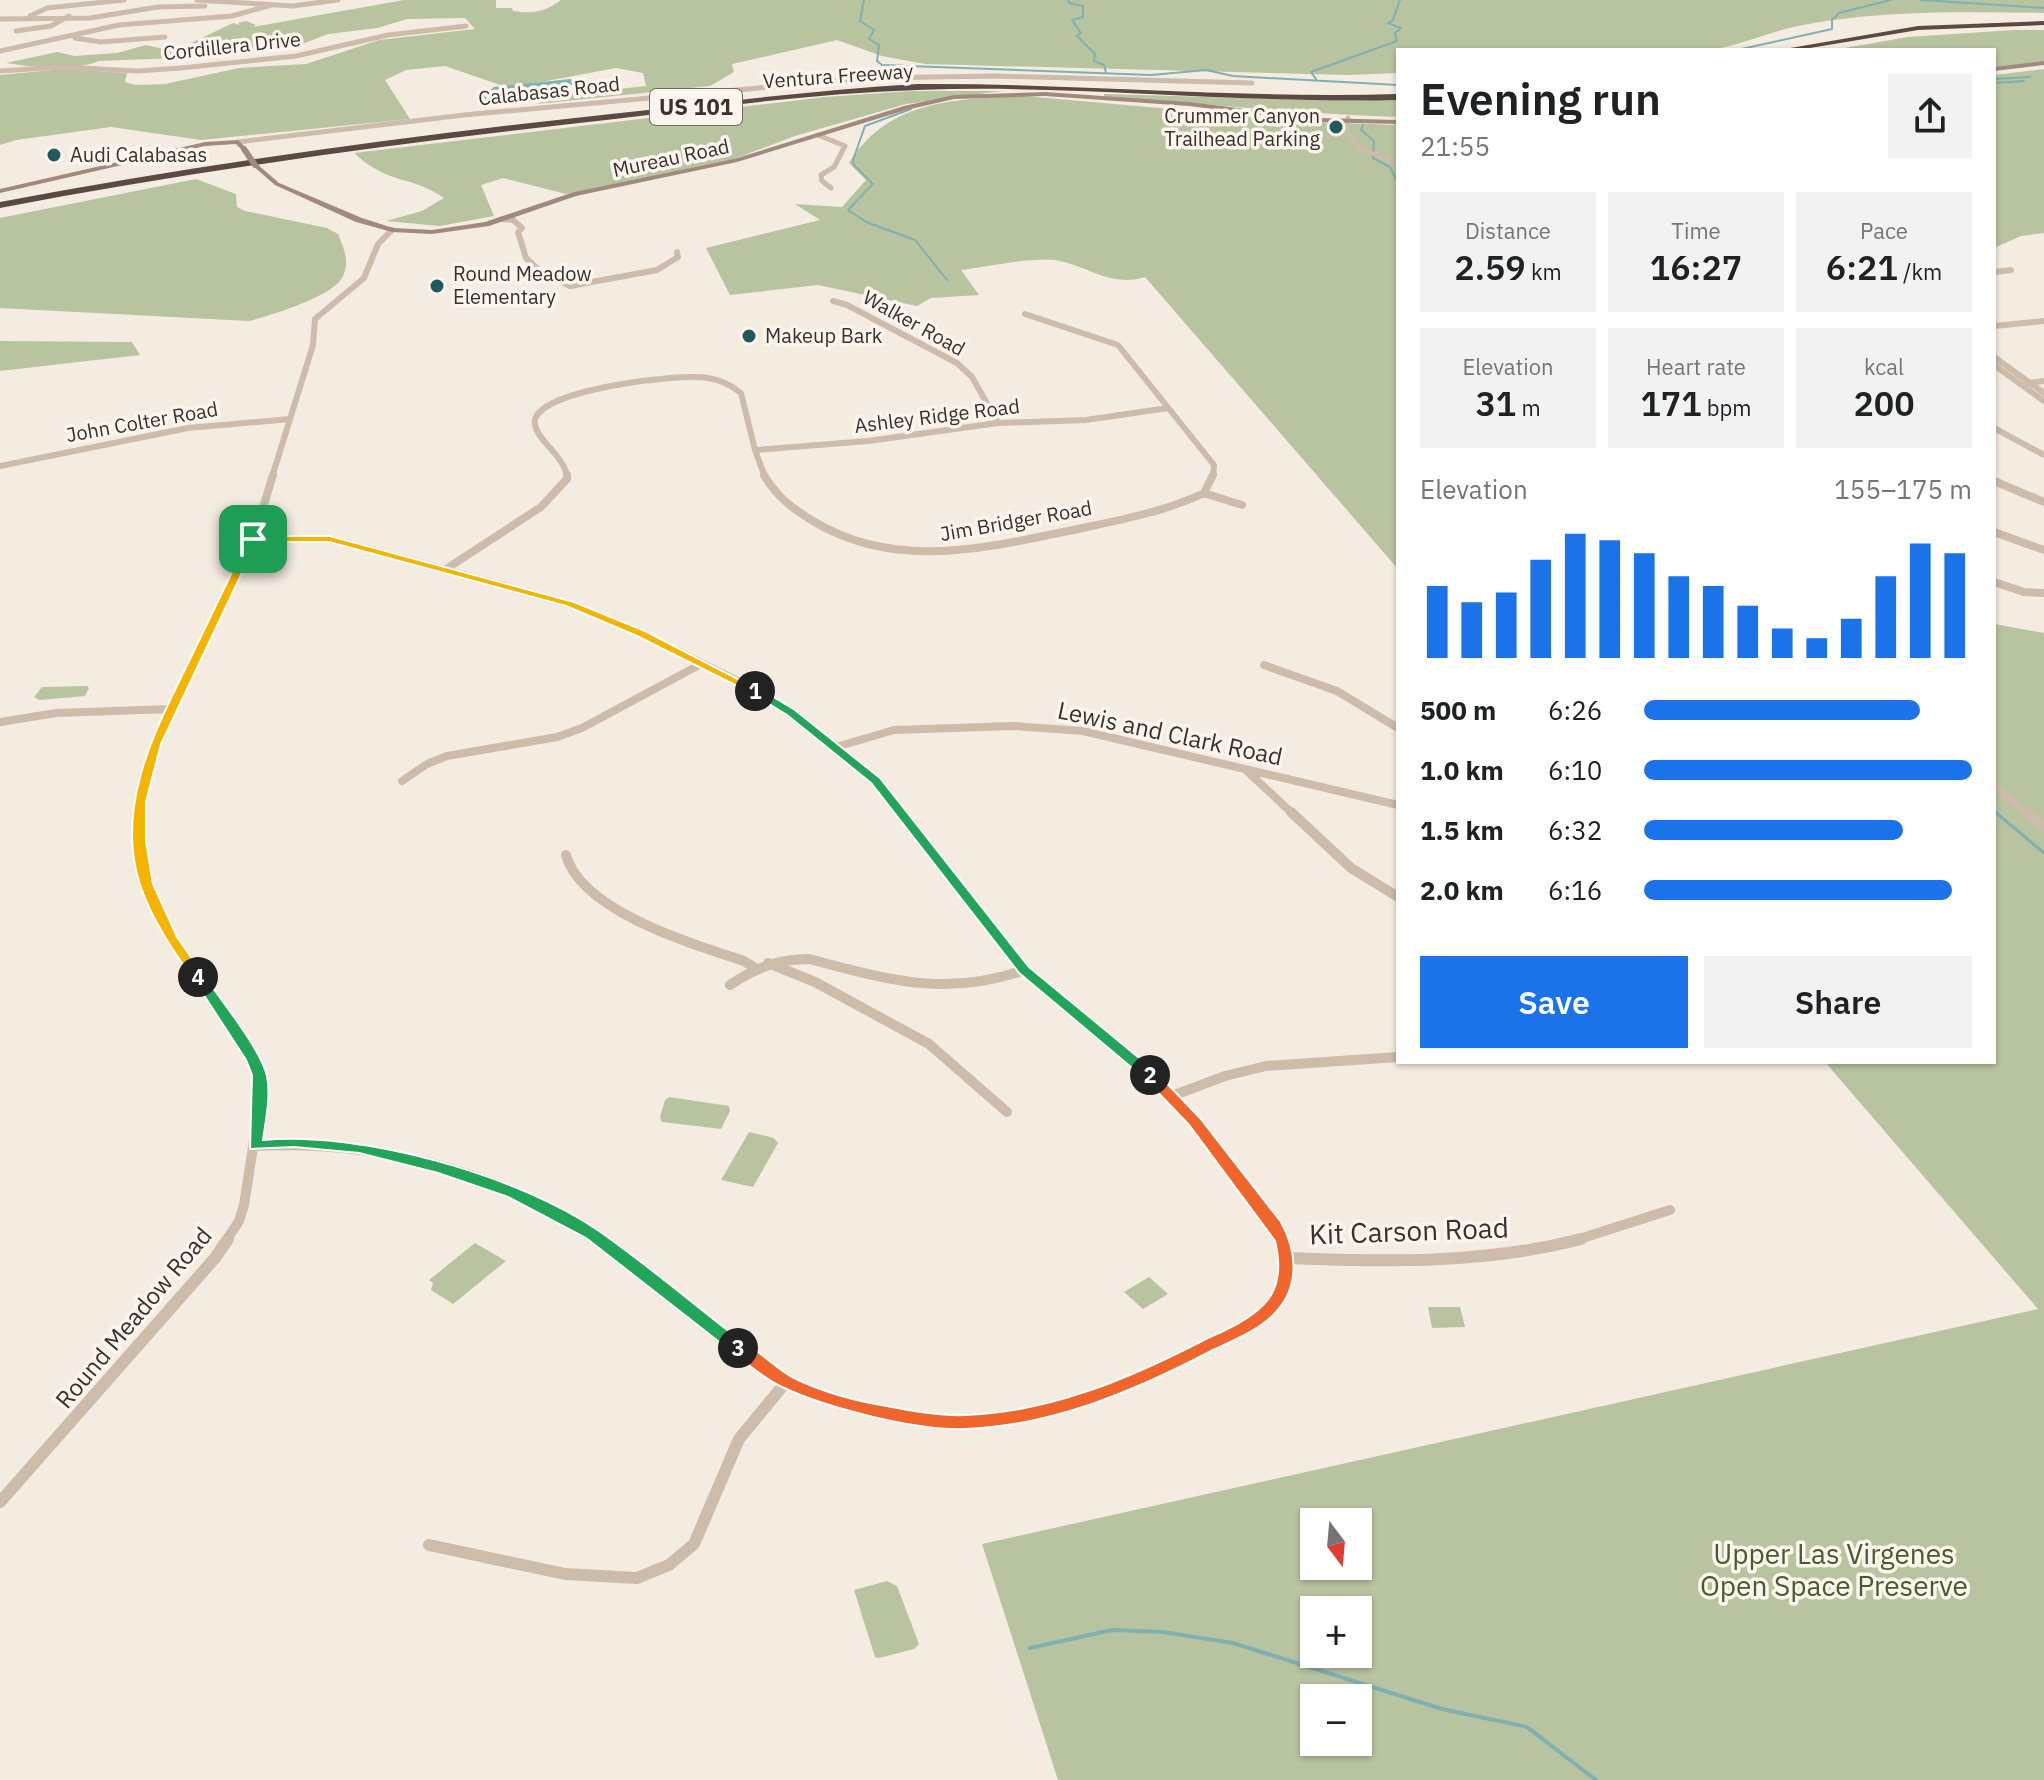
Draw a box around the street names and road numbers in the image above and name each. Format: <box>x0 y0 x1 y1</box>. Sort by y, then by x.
street label: Cordillera Drive <box>162 25 302 66</box>
street label: Ventura Freeway <box>762 57 914 94</box>
street label: Calabasas Road <box>477 70 621 111</box>
road number: US 101 <box>650 89 742 125</box>
street label: Mureau Road <box>610 132 732 183</box>
street label: Walker Road <box>858 283 970 362</box>
street label: Ashley Ridge Road <box>853 392 1021 439</box>
street label: John Colter Road <box>64 395 220 448</box>
street label: Jim Bridger Road <box>938 494 1094 547</box>
street label: Lewis and Clark Road <box>1055 694 1286 772</box>
street label: Kit Carson Road <box>1308 1209 1510 1252</box>
street label: Round Meadow Road <box>48 1220 219 1415</box>

